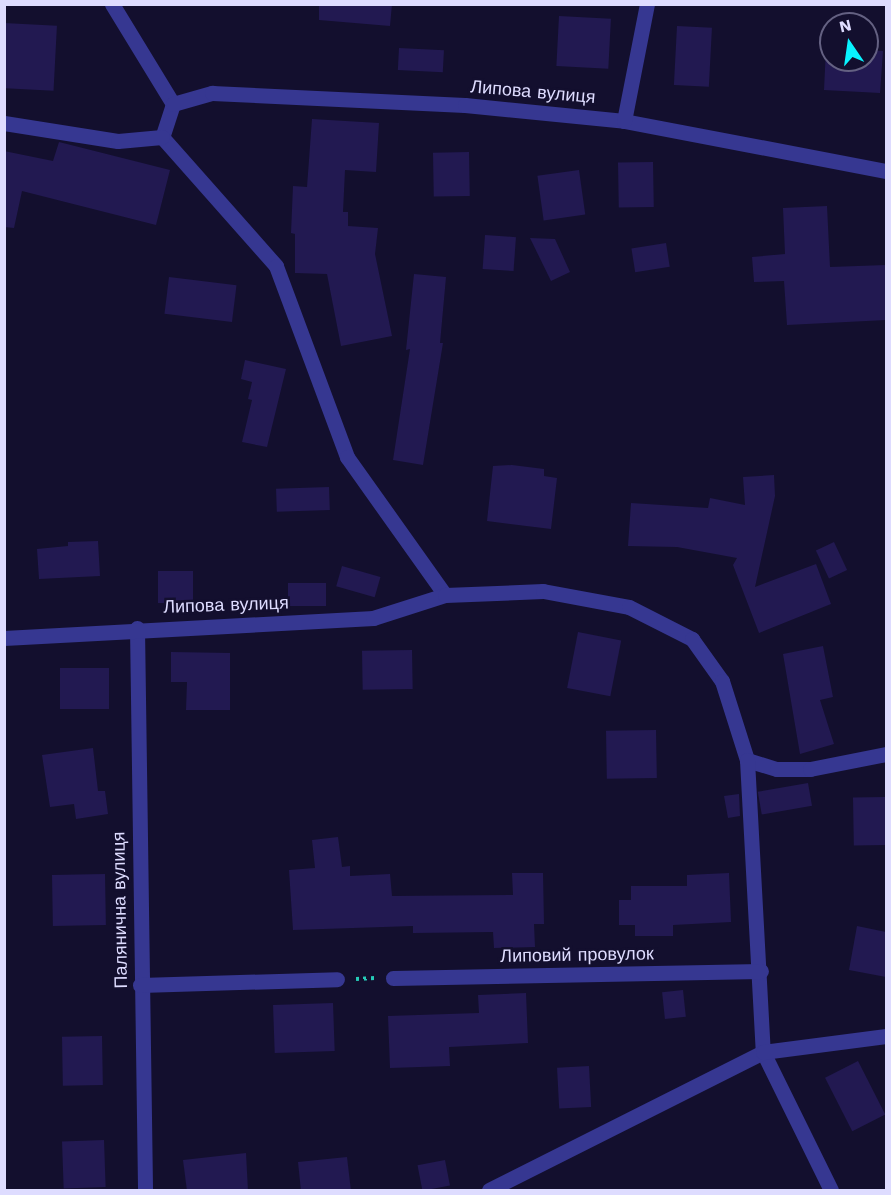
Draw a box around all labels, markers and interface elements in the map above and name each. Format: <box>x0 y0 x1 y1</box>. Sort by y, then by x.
north arrow <box>819 12 879 72</box>
text: N <box>837 15 853 37</box>
street label: Липова вулиця <box>470 76 596 108</box>
street label: Липова вулиця <box>163 592 289 618</box>
street label: Палянична вулиця <box>108 831 132 989</box>
street label: Липовий провулок <box>500 943 654 967</box>

